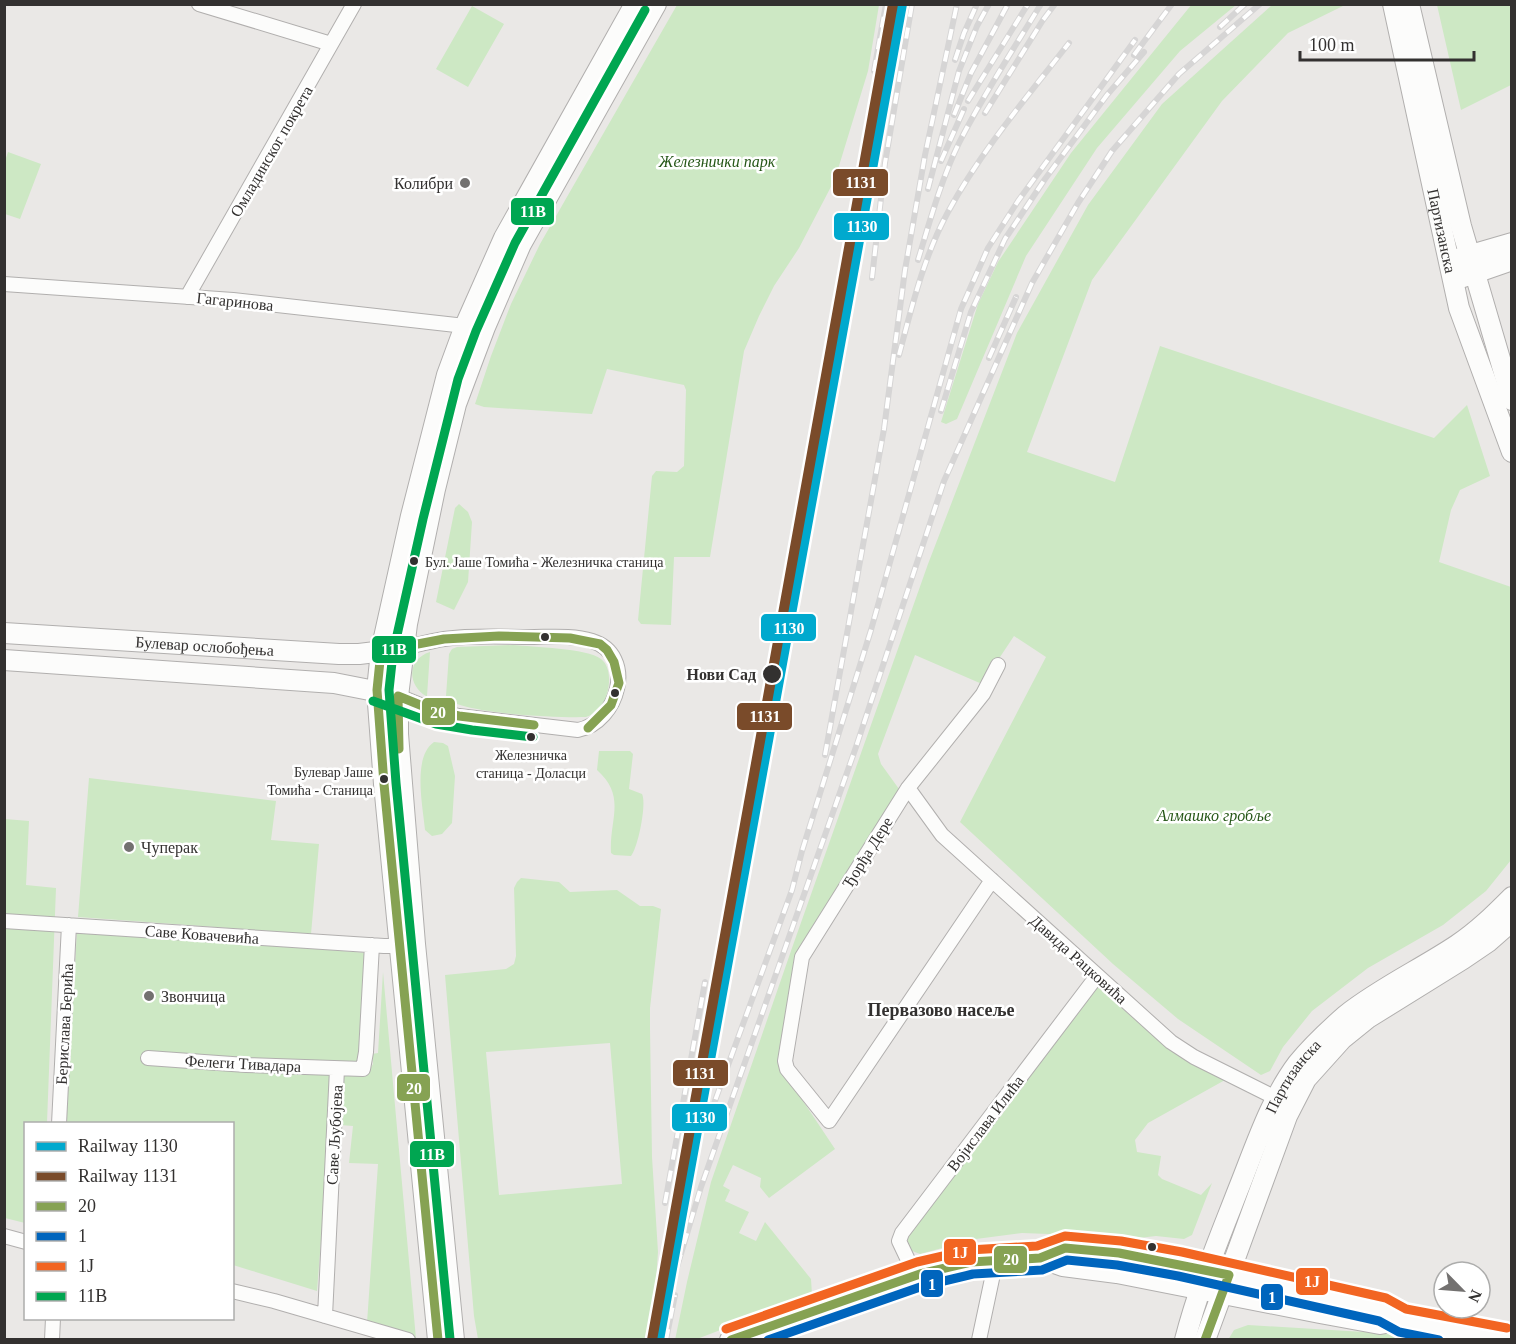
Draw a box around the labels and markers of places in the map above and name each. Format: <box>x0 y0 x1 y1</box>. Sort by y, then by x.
place label: Колибри <box>394 175 453 193</box>
marker: Колибри <box>458 176 472 190</box>
marker: Бул. Јаше Томића - Железничка станица <box>408 555 420 567</box>
place label: Бул. Јаше Томића - Железничка станица <box>425 555 664 570</box>
unlabelled marker <box>539 631 551 643</box>
marker: Нови Сад <box>761 663 783 685</box>
place label: Нови Сад <box>686 666 756 683</box>
unlabelled marker <box>609 687 621 699</box>
marker: Железничка станица - Доласци <box>525 731 537 743</box>
place label: Железничка станица - Доласци <box>476 748 586 781</box>
place label: Булевар Јаше Томића - Станица <box>267 765 374 798</box>
marker: Булевар Јаше Томића - Станица <box>378 773 390 785</box>
place label: Чуперак <box>141 839 198 857</box>
marker: Чуперак <box>122 840 136 854</box>
place label: Звончица <box>161 988 225 1006</box>
marker: Звончица <box>142 989 156 1003</box>
unlabelled marker <box>1146 1241 1158 1253</box>

